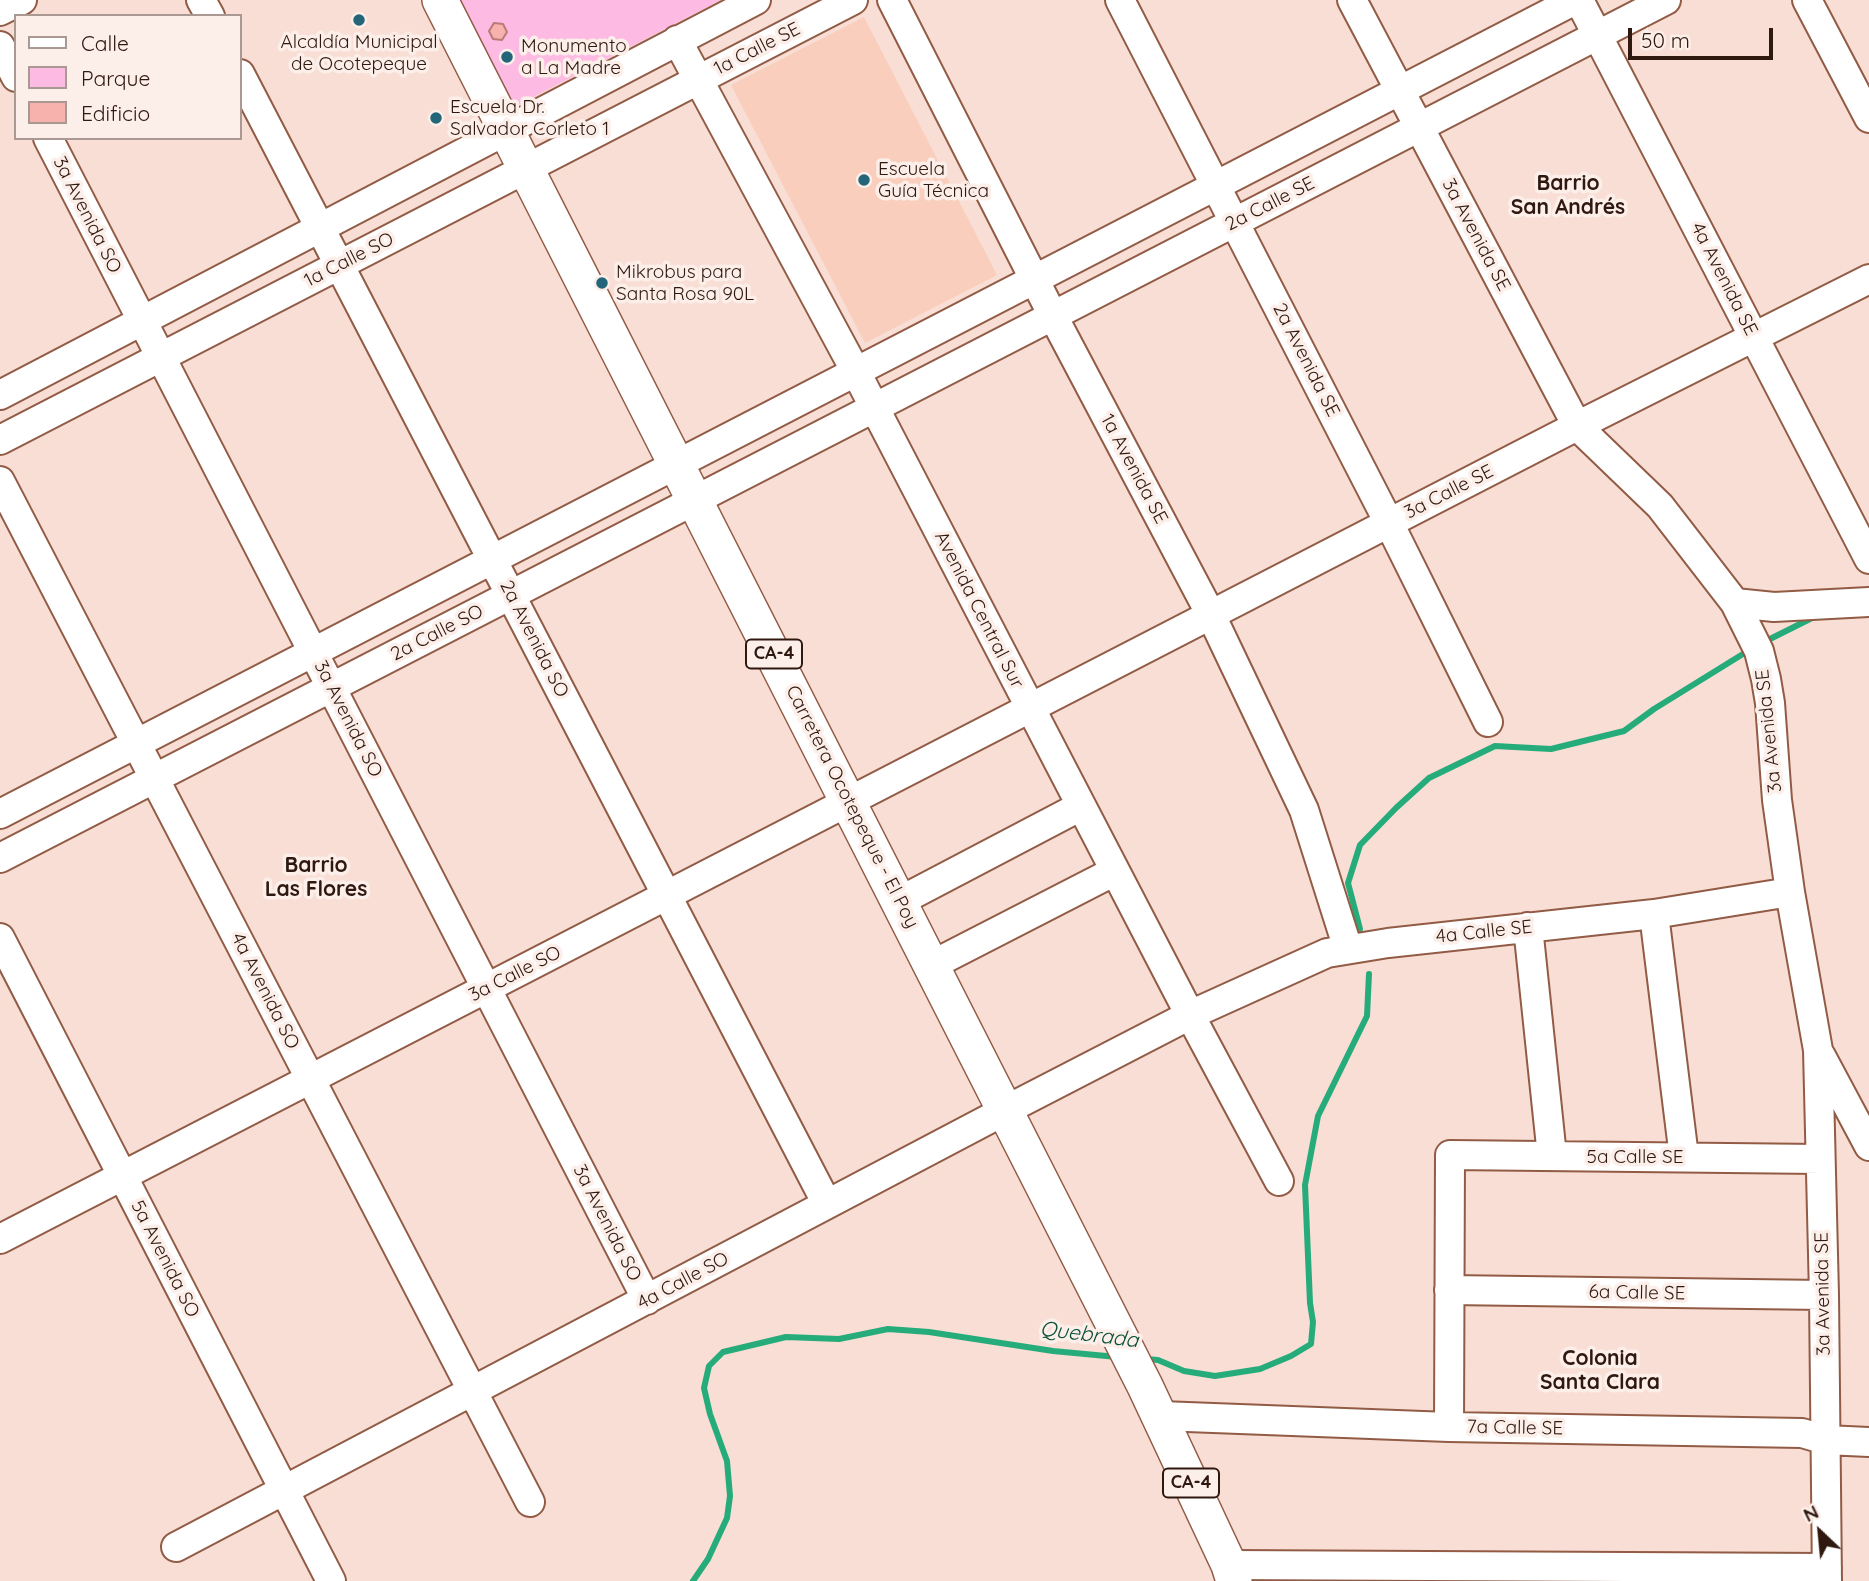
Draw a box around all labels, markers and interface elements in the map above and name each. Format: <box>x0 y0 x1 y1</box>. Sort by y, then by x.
marker: Alcaldía Municipal de Ocotepeque <box>351 12 367 28</box>
legend <box>14 14 242 140</box>
scale bar <box>1631 14 1776 58</box>
street label: 1a Calle SE <box>710 18 804 80</box>
text: 50 m <box>1641 27 1690 53</box>
text: Calle <box>81 30 129 56</box>
place label: Alcaldía Municipal de Ocotepeque <box>280 31 438 75</box>
place label: Monumento a La Madre <box>521 35 627 79</box>
marker: Monumento a La Madre <box>499 49 515 65</box>
text: Parque <box>81 65 150 91</box>
place label: Escuela Dr. Salvador Corleto 1 <box>450 96 609 140</box>
text: Edificio <box>81 100 150 126</box>
marker: Escuela Dr. Salvador Corleto 1 <box>428 110 444 126</box>
street label: 3a Avenida SO <box>48 153 126 277</box>
place label: Escuela Guía Técnica <box>878 158 989 202</box>
district label: Barrio San Andrés <box>1511 171 1625 221</box>
marker: Escuela Guía Técnica <box>856 172 872 188</box>
street label: 2a Calle SE <box>1222 172 1318 236</box>
street label: 3a Avenida SE <box>1437 175 1515 295</box>
street label: 4a Avenida SE <box>1686 219 1762 339</box>
street label: 1a Calle SO <box>300 228 398 292</box>
place label: Mikrobus para Santa Rosa 90L <box>616 261 754 305</box>
marker: Mikrobus para Santa Rosa 90L <box>594 275 610 291</box>
street label: 2a Avenida SE <box>1268 299 1344 421</box>
street label: 1a Avenida SE <box>1096 410 1172 528</box>
street label: 3a Calle SE <box>1401 460 1497 524</box>
street label: Avenida Central Sur <box>930 528 1028 692</box>
street label: 2a Avenida SO <box>495 577 573 701</box>
street label: 2a Calle SO <box>387 600 487 666</box>
road number: CA-4 <box>746 640 802 668</box>
street label: 3a Avenida SO <box>309 657 387 781</box>
street label: 3a Avenida SE <box>1751 668 1787 794</box>
street label: Carretera Ocotepeque - El Poy <box>781 682 923 932</box>
district label: Barrio Las Flores <box>265 853 367 903</box>
street label: 4a Calle SE <box>1435 916 1533 948</box>
street label: 4a Avenida SO <box>226 929 304 1053</box>
street label: 3a Calle SO <box>465 941 565 1007</box>
street label: 5a Calle SE <box>1587 1146 1683 1168</box>
street label: 3a Avenida SO <box>568 1161 646 1285</box>
street label: 5a Avenida SO <box>126 1197 204 1321</box>
street label: 3a Avenida SE <box>1811 1232 1835 1356</box>
street label: 4a Calle SO <box>633 1247 733 1315</box>
street label: 6a Calle SE <box>1588 1281 1686 1305</box>
water label: Quebrada <box>1038 1316 1140 1354</box>
district label: Colonia Santa Clara <box>1540 1346 1660 1396</box>
street label: 7a Calle SE <box>1467 1416 1563 1440</box>
road number: CA-4 <box>1163 1468 1219 1498</box>
north arrow <box>1785 1497 1855 1567</box>
text: N <box>1799 1499 1822 1527</box>

